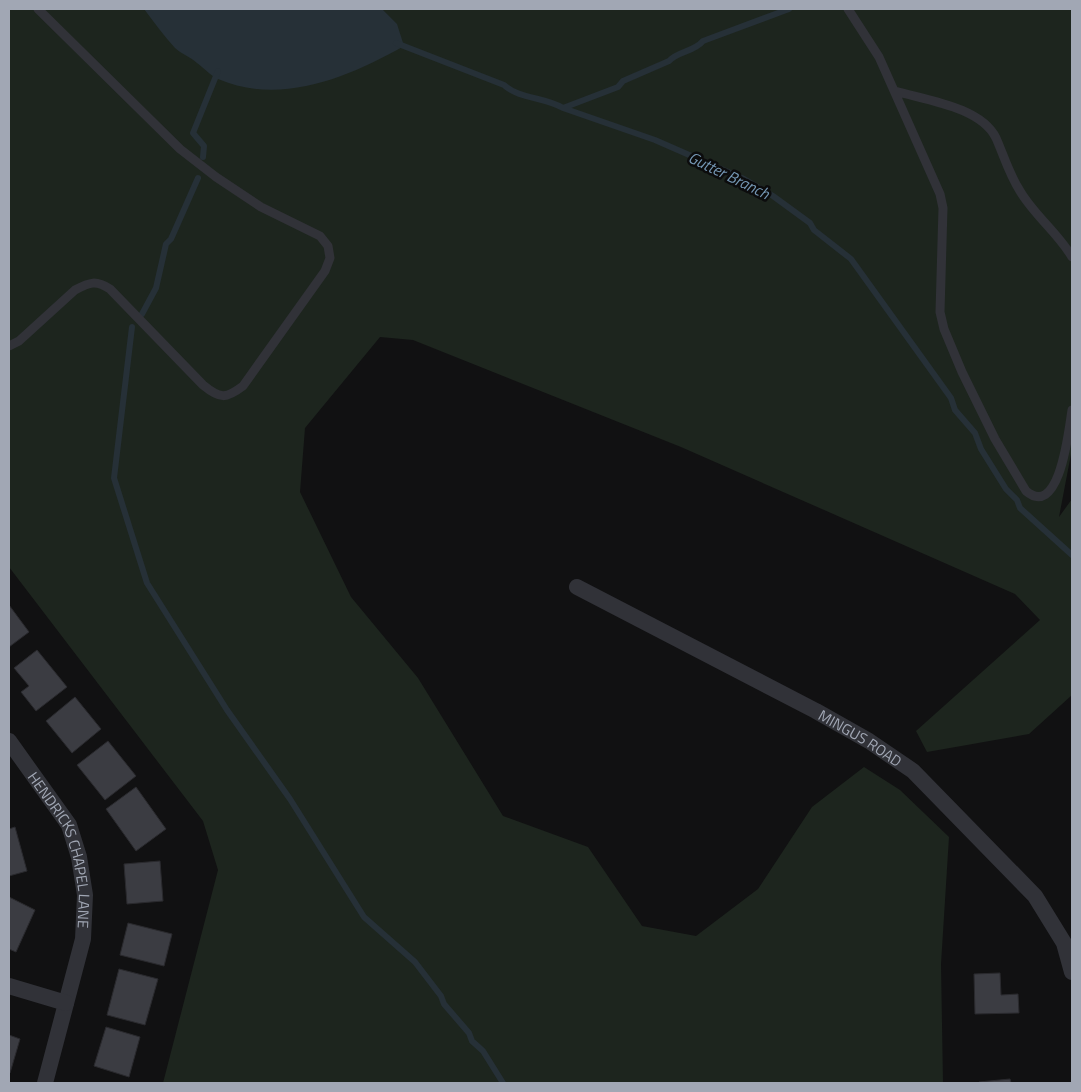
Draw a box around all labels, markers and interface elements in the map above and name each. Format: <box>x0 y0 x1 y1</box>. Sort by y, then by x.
water label: Gutter Branch <box>684 145 775 205</box>
street label: MINGUS ROAD <box>814 703 907 772</box>
street label: HENDRICKS CHAPEL LANE <box>23 766 97 929</box>

